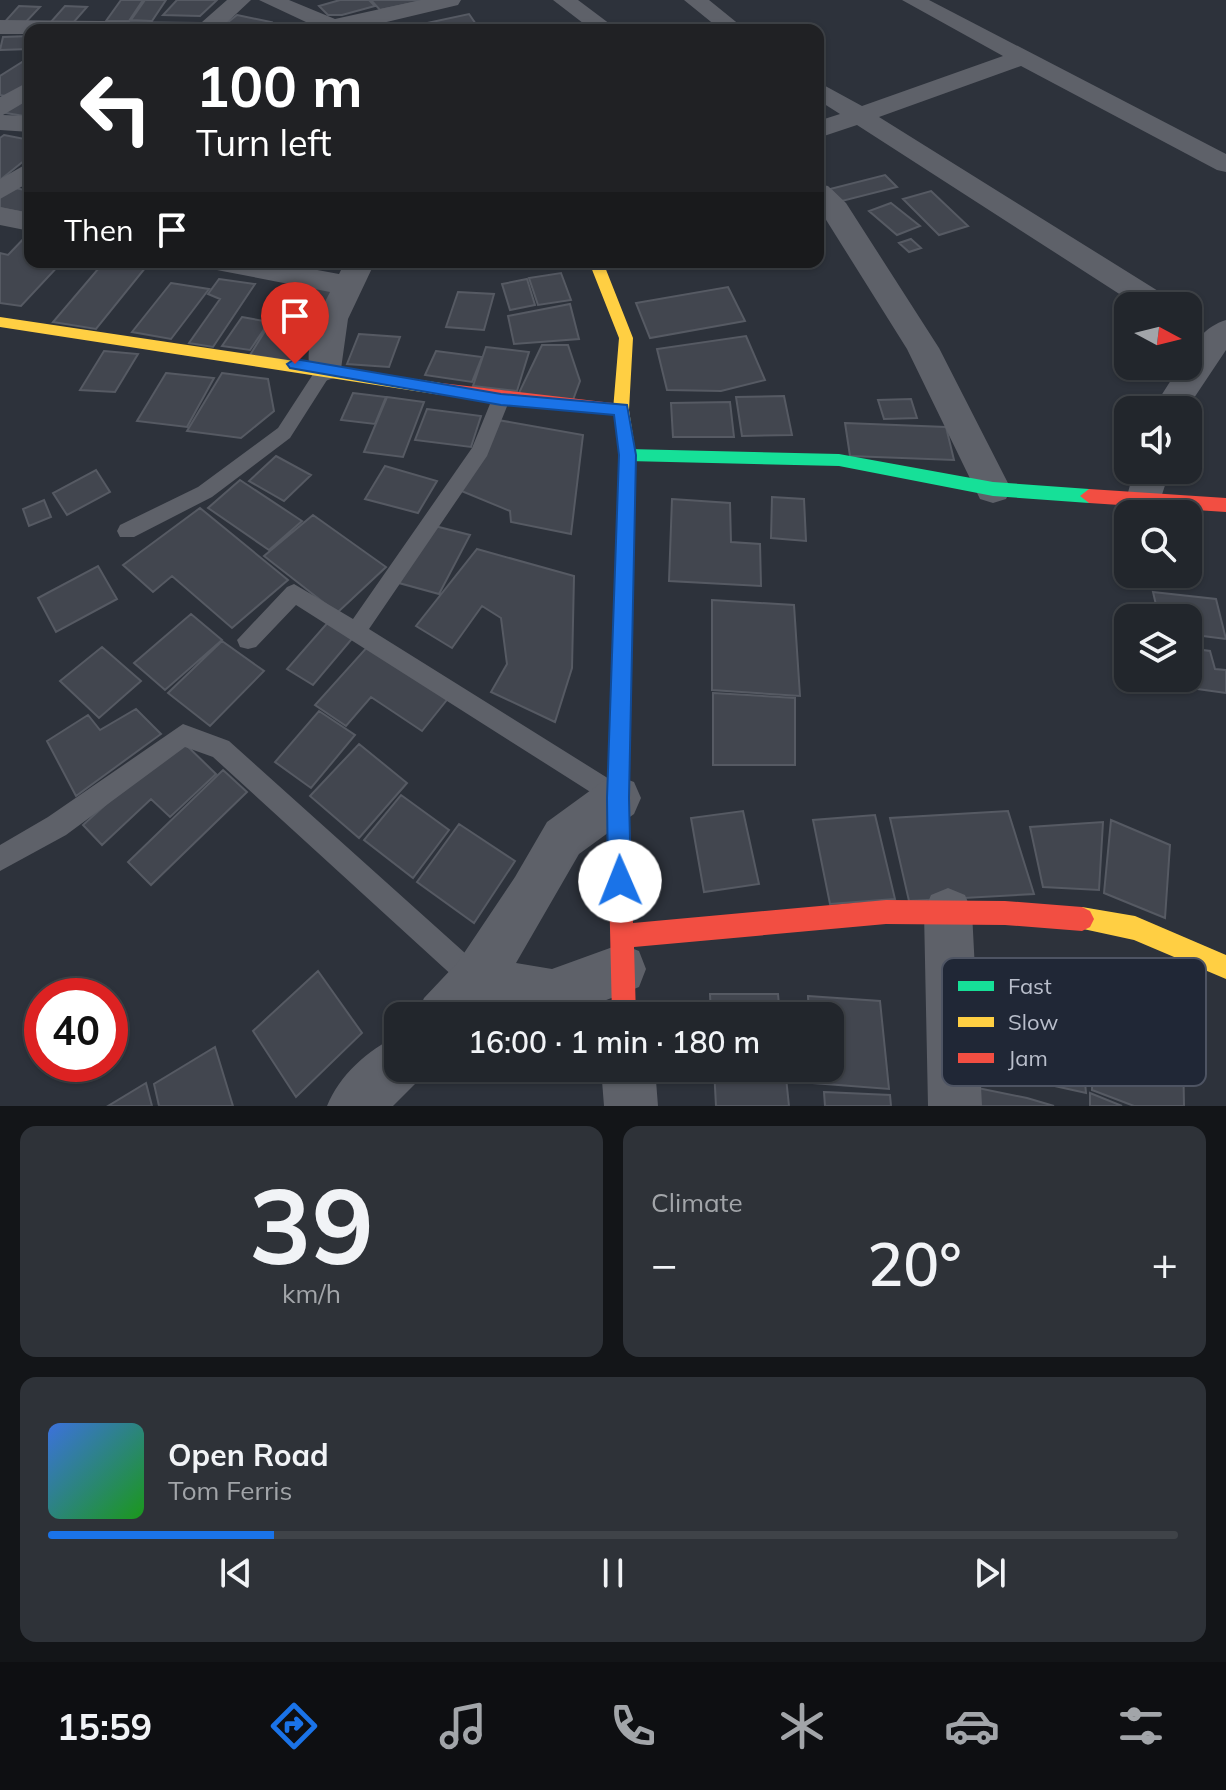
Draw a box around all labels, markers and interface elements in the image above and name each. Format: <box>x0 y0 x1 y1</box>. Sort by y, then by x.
text: 100 m <box>196 51 363 121</box>
icon: left <box>64 56 168 160</box>
text: Turn left <box>196 120 332 165</box>
icon: arrive <box>150 208 194 252</box>
text: Then <box>64 211 134 249</box>
pin <box>261 282 329 364</box>
north arrow <box>1114 292 1202 380</box>
map controls <box>1114 292 1202 692</box>
icon: arrive <box>273 294 317 338</box>
button: sound <box>1114 396 1202 484</box>
button: search <box>1114 500 1202 588</box>
button: layers <box>1114 604 1202 692</box>
position arrow <box>578 839 662 923</box>
legend <box>942 958 1206 1086</box>
text: Fast <box>1008 972 1052 1000</box>
speed limit sign: 40 <box>24 978 128 1082</box>
text: Slow <box>1008 1008 1058 1036</box>
text: 16:00 · 1 min · 180 m <box>468 1023 760 1061</box>
text: Jam <box>1008 1044 1048 1072</box>
text: 39 <box>249 1159 374 1290</box>
text: Climate <box>651 1186 743 1219</box>
text: 20° <box>867 1226 962 1301</box>
text: − <box>651 1236 677 1291</box>
text: + <box>1152 1236 1178 1291</box>
text: km/h <box>282 1277 341 1310</box>
text: Open Road <box>168 1436 329 1474</box>
text: Tom Ferris <box>168 1474 292 1507</box>
icon: previous <box>214 1551 258 1595</box>
icon: pause <box>591 1551 635 1595</box>
icon: next <box>968 1551 1012 1595</box>
icon: directions <box>266 1698 322 1754</box>
icon: music <box>435 1698 491 1754</box>
icon: phone <box>605 1698 661 1754</box>
icon: climate <box>774 1698 830 1754</box>
icon: car <box>944 1698 1000 1754</box>
icon: filters <box>1113 1698 1169 1754</box>
text: 15:59 <box>57 1704 152 1749</box>

